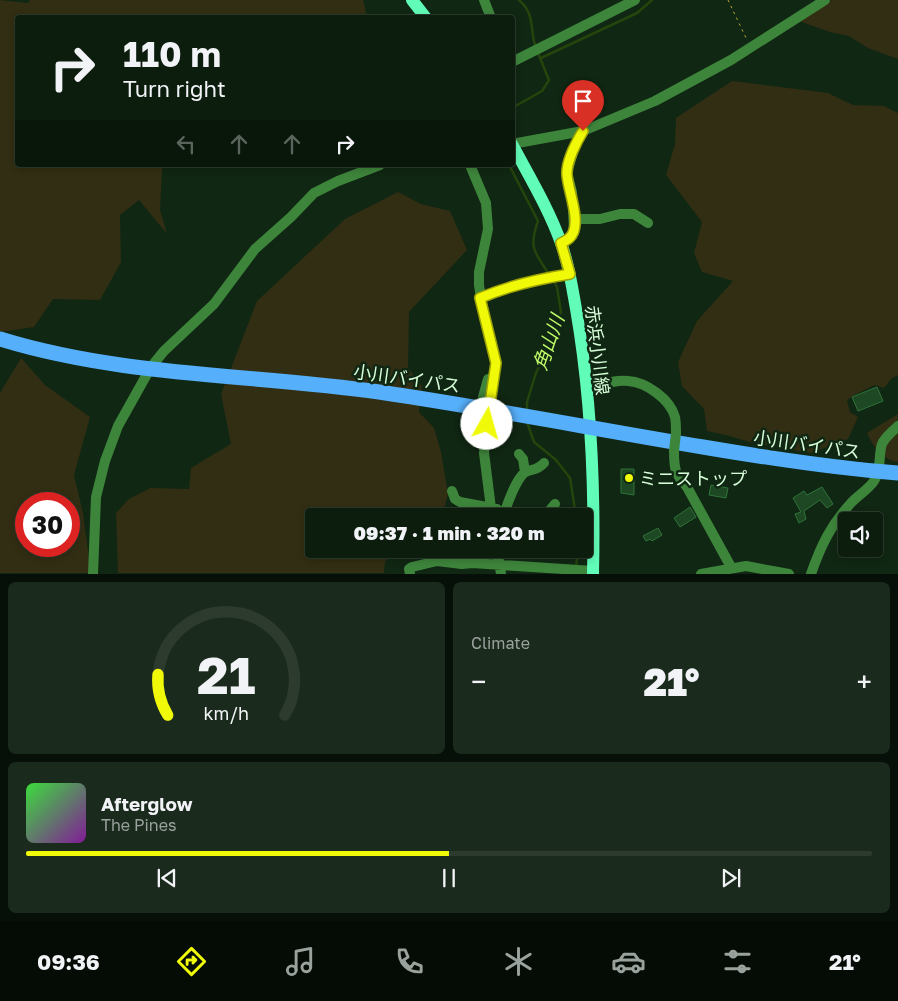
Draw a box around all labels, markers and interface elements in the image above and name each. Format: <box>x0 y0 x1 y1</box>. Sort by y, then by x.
text: 110 m <box>123 33 221 75</box>
icon: right <box>40 35 105 100</box>
text: Turn right <box>123 75 226 102</box>
pin <box>562 80 604 131</box>
icon: arrive <box>569 87 597 115</box>
icon: left <box>172 130 200 158</box>
icon: ahead <box>225 130 253 158</box>
icon: ahead <box>278 130 306 158</box>
icon: right <box>331 130 359 158</box>
street label: 赤浜小川線 <box>582 304 614 396</box>
water label: 角山川 <box>528 309 569 373</box>
street label: 小川バイパス <box>352 360 462 396</box>
position arrow <box>460 397 512 449</box>
street label: 小川バイパス <box>752 426 862 462</box>
place label: ミニストップ <box>639 467 747 489</box>
marker: ミニストップ <box>623 472 635 484</box>
speed limit sign: 30 <box>15 492 80 557</box>
map controls <box>838 512 883 557</box>
button: sound <box>838 512 883 557</box>
text: 09:37 · 1 min · 320 m <box>354 521 544 544</box>
text: Climate <box>471 633 530 653</box>
text: 21 <box>197 643 256 705</box>
text: 21° <box>644 659 699 704</box>
text: − <box>471 665 486 698</box>
text: + <box>857 665 872 698</box>
text: km/h <box>204 702 249 724</box>
text: Afterglow <box>101 792 192 815</box>
text: The Pines <box>101 815 176 835</box>
icon: previous <box>153 864 181 892</box>
icon: pause <box>435 864 463 892</box>
icon: next <box>717 864 745 892</box>
icon: directions <box>174 944 209 979</box>
icon: music <box>283 944 318 979</box>
icon: phone <box>392 944 427 979</box>
icon: climate <box>501 944 536 979</box>
icon: car <box>611 944 646 979</box>
icon: filters <box>720 944 755 979</box>
text: 09:36 <box>37 948 100 975</box>
text: 21° <box>829 948 861 975</box>

